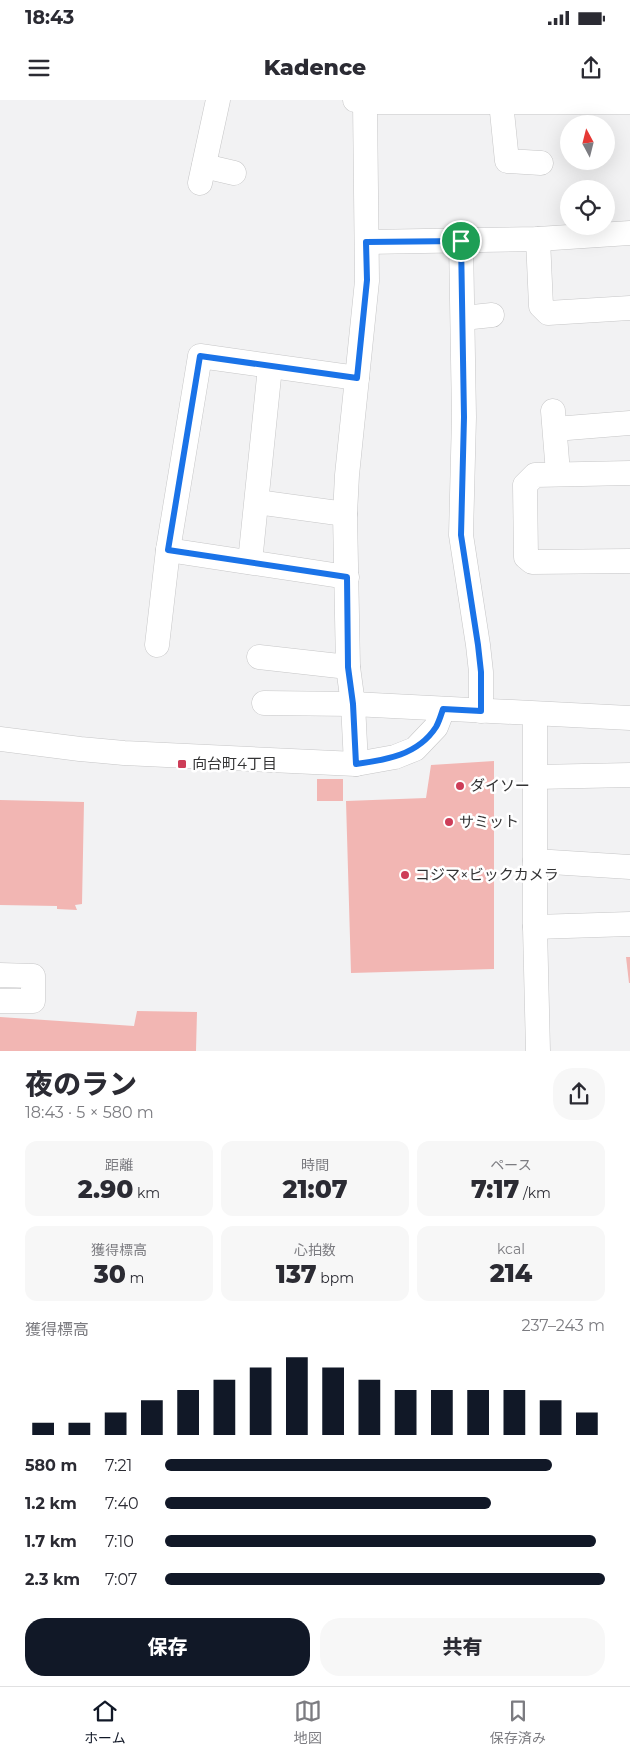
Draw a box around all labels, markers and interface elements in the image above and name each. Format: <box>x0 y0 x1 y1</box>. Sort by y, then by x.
text: 18:43 <box>25 6 74 29</box>
icon: menu <box>25 54 53 82</box>
text: Kadence <box>264 54 366 81</box>
icon: share <box>577 54 605 82</box>
north arrow <box>560 115 615 170</box>
map controls <box>560 115 615 235</box>
button: locate <box>560 180 615 235</box>
pin <box>440 220 482 262</box>
icon: arrive <box>447 227 475 255</box>
place label: 向台町4丁目 <box>192 754 277 773</box>
marker: 向台町4丁目 <box>176 758 188 770</box>
place label: ダイソー <box>470 776 530 795</box>
marker: ダイソー <box>454 780 466 792</box>
place label: サミット <box>459 812 519 831</box>
marker: サミット <box>443 816 455 828</box>
place label: コジマ×ビックカメラ <box>415 865 559 884</box>
marker: コジマ×ビックカメラ <box>399 869 411 881</box>
text: 夜のラン <box>25 1067 137 1101</box>
button: share <box>553 1068 605 1120</box>
text: 18:43 · 5 × 580 m <box>25 1103 154 1122</box>
text: 距離 <box>105 1156 133 1174</box>
text: 時間 <box>301 1156 329 1174</box>
text: ペース <box>490 1156 532 1174</box>
text: 2.90 <box>78 1174 133 1204</box>
text: 21:07 <box>282 1174 348 1204</box>
text: 7:17 <box>471 1174 519 1204</box>
text: km <box>133 1184 160 1202</box>
text: /km <box>519 1184 551 1202</box>
text: kcal <box>497 1240 525 1258</box>
text: 獲得標高 <box>91 1241 147 1259</box>
text: 心拍数 <box>294 1241 336 1259</box>
text: 214 <box>490 1258 532 1288</box>
text: 30 <box>94 1259 126 1289</box>
text: 137 <box>276 1259 317 1289</box>
text: m <box>126 1269 144 1287</box>
text: bpm <box>317 1269 354 1287</box>
text: 237–243 m <box>521 1316 605 1335</box>
text: 獲得標高 <box>25 1320 89 1339</box>
text: 580 m <box>25 1456 77 1475</box>
text: 7:21 <box>105 1456 132 1475</box>
text: 1.2 km <box>25 1494 77 1513</box>
text: 7:40 <box>105 1494 139 1513</box>
text: 1.7 km <box>25 1532 77 1551</box>
text: 7:10 <box>105 1532 134 1551</box>
text: 2.3 km <box>25 1570 80 1589</box>
text: 7:07 <box>105 1570 137 1589</box>
button: 保存 <box>25 1618 310 1676</box>
button: 共有 <box>320 1618 605 1676</box>
tab: ホーム <box>84 1697 126 1747</box>
tab: 地図 <box>294 1697 322 1747</box>
tab: 保存済み <box>490 1697 546 1747</box>

